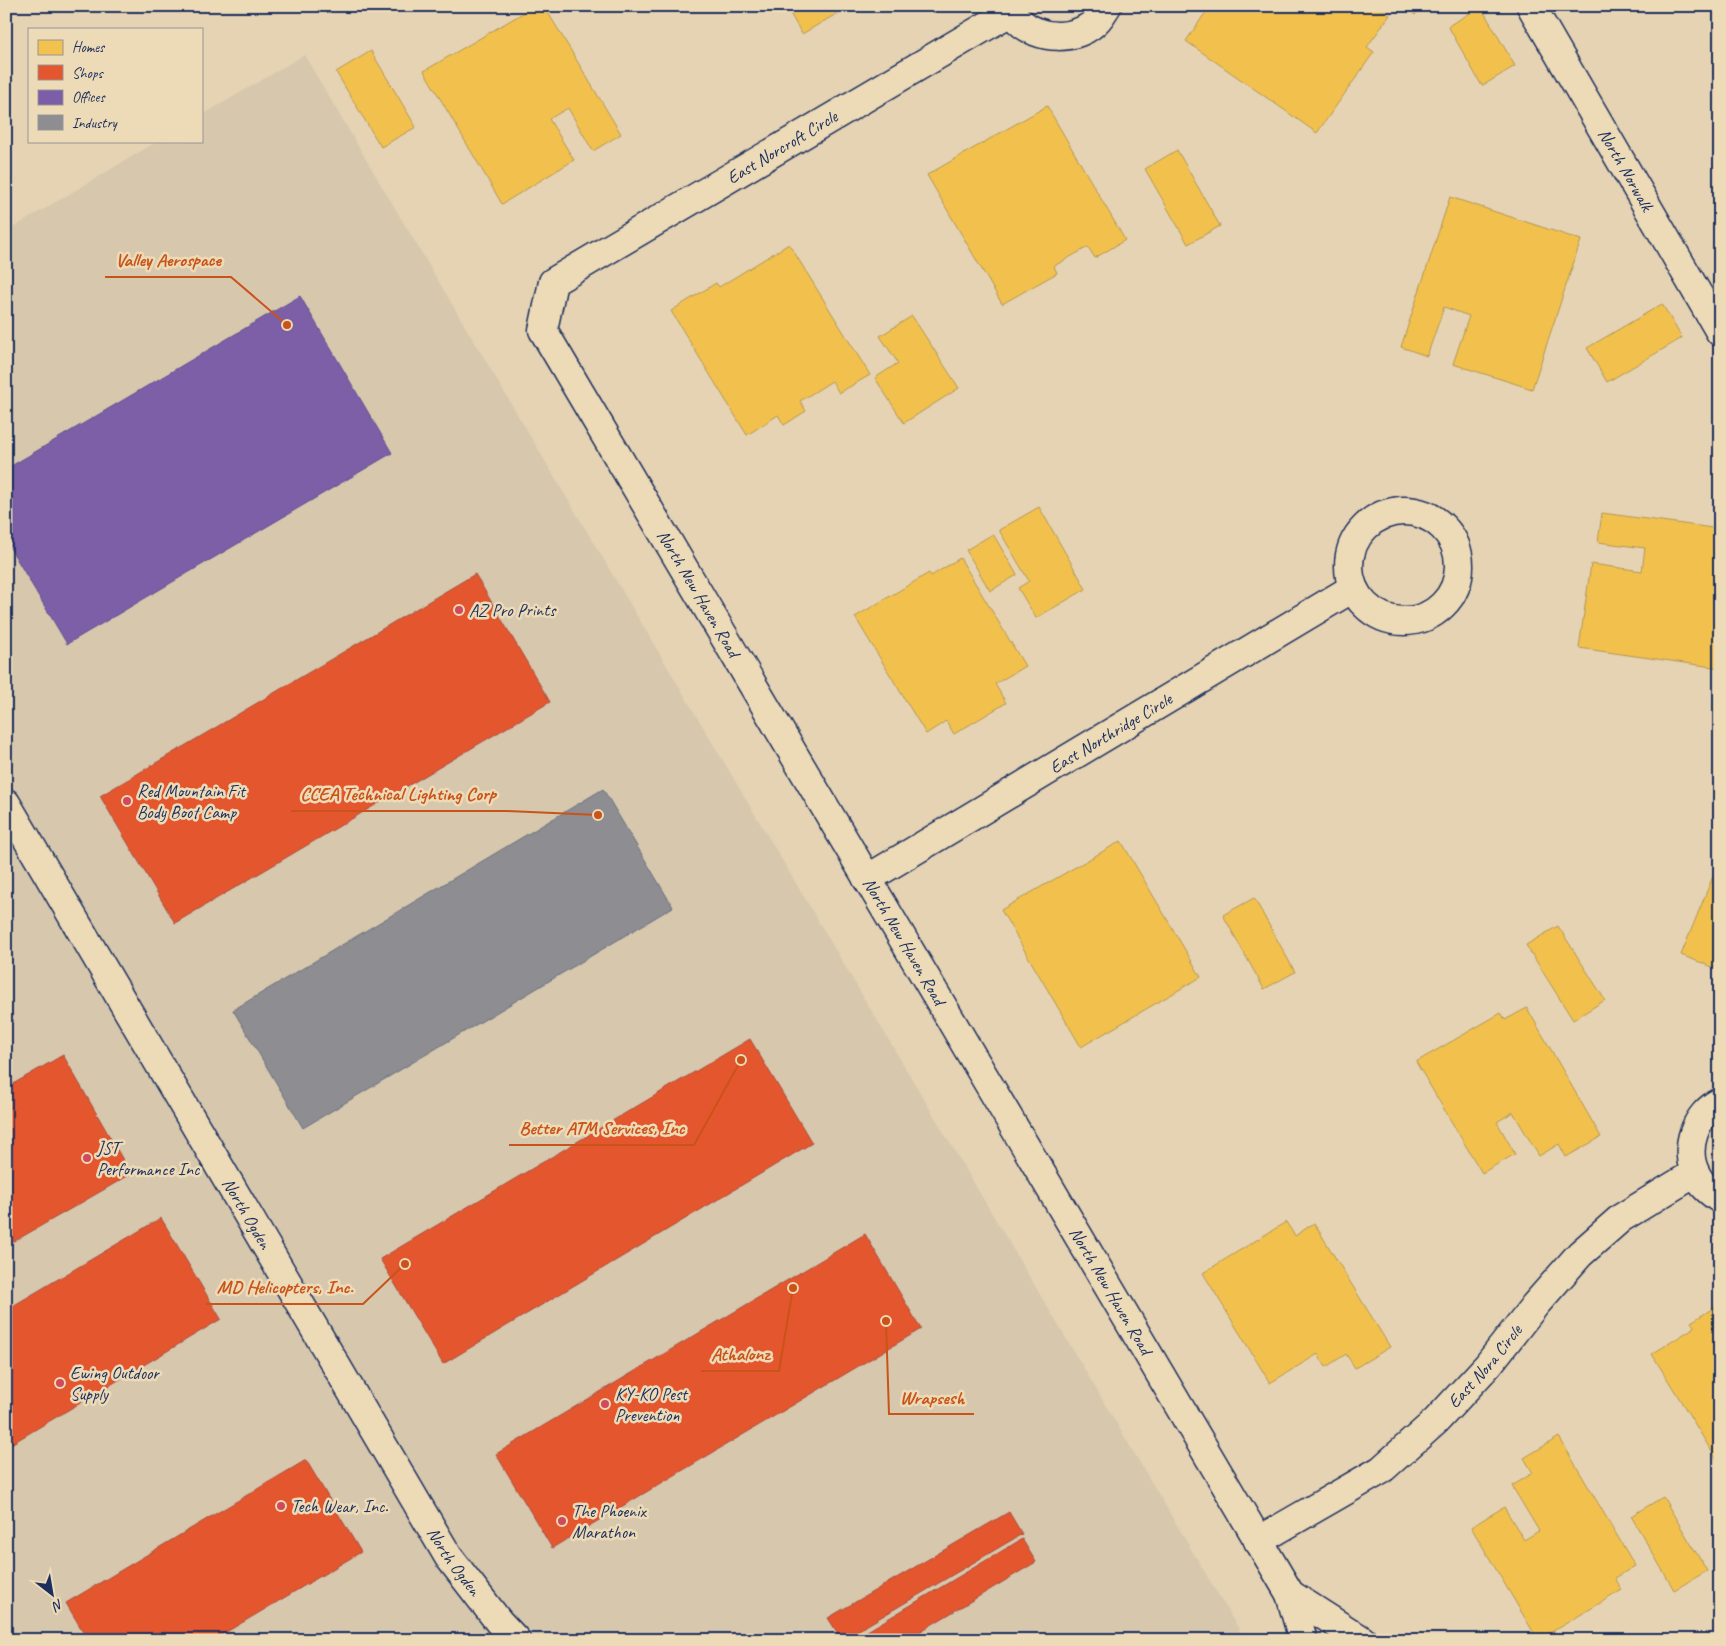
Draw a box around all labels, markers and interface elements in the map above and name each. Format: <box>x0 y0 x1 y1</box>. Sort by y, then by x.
legend <box>28 28 202 142</box>
text: Homes <box>72 38 106 57</box>
text: Shops <box>72 64 105 83</box>
text: Offices <box>72 88 106 107</box>
street label: East Norcroft Circle <box>723 105 842 189</box>
text: Industry <box>72 114 119 133</box>
street label: North Norwalk <box>1593 124 1659 216</box>
callout: Valley Aerospace <box>105 243 231 277</box>
text: Valley Aerospace <box>115 248 222 272</box>
street label: North New Haven Road <box>653 526 746 664</box>
place label: AZ Pro Prints <box>469 599 557 621</box>
marker: AZ Pro Prints <box>453 604 465 616</box>
street label: East Northridge Circle <box>1045 687 1177 778</box>
callout: CCEA Technical Lighting Corp <box>291 777 506 811</box>
place label: Red Mountain Fit Body Boot Camp <box>137 780 247 823</box>
text: CCEA Technical Lighting Corp <box>300 782 498 806</box>
marker: Red Mountain Fit Body Boot Camp <box>121 795 133 807</box>
street label: North New Haven Road <box>858 874 952 1011</box>
callout: Better ATM Services, Inc <box>509 1111 694 1145</box>
text: Better ATM Services, Inc <box>519 1116 686 1140</box>
place label: JST Performance Inc <box>96 1137 200 1180</box>
marker: JST Performance Inc <box>81 1152 93 1164</box>
street label: North Ogden <box>218 1174 277 1254</box>
street label: North New Haven Road <box>1065 1223 1158 1361</box>
callout: MD Helicopters, Inc. <box>206 1270 363 1304</box>
text: MD Helicopters, Inc. <box>217 1275 353 1299</box>
street label: East Nora Circle <box>1443 1319 1527 1413</box>
callout: Athalonz <box>701 1337 779 1371</box>
text: Athalonz <box>711 1342 771 1366</box>
place label: Ewing Outdoor Supply <box>70 1362 160 1405</box>
marker: Ewing Outdoor Supply <box>54 1377 66 1389</box>
callout: Wrapsesh <box>889 1380 974 1414</box>
place label: KY-KO Pest Prevention <box>615 1383 689 1426</box>
text: Wrapsesh <box>900 1386 965 1410</box>
marker: KY-KO Pest Prevention <box>599 1398 611 1410</box>
place label: Tech Wear, Inc. <box>291 1495 388 1517</box>
marker: Tech Wear, Inc. <box>275 1500 287 1512</box>
place label: The Phoenix Marathon <box>572 1500 647 1543</box>
marker: The Phoenix Marathon <box>556 1515 568 1527</box>
street label: North Ogden <box>423 1523 486 1601</box>
north arrow <box>28 1568 78 1618</box>
text: N <box>48 1595 67 1615</box>

